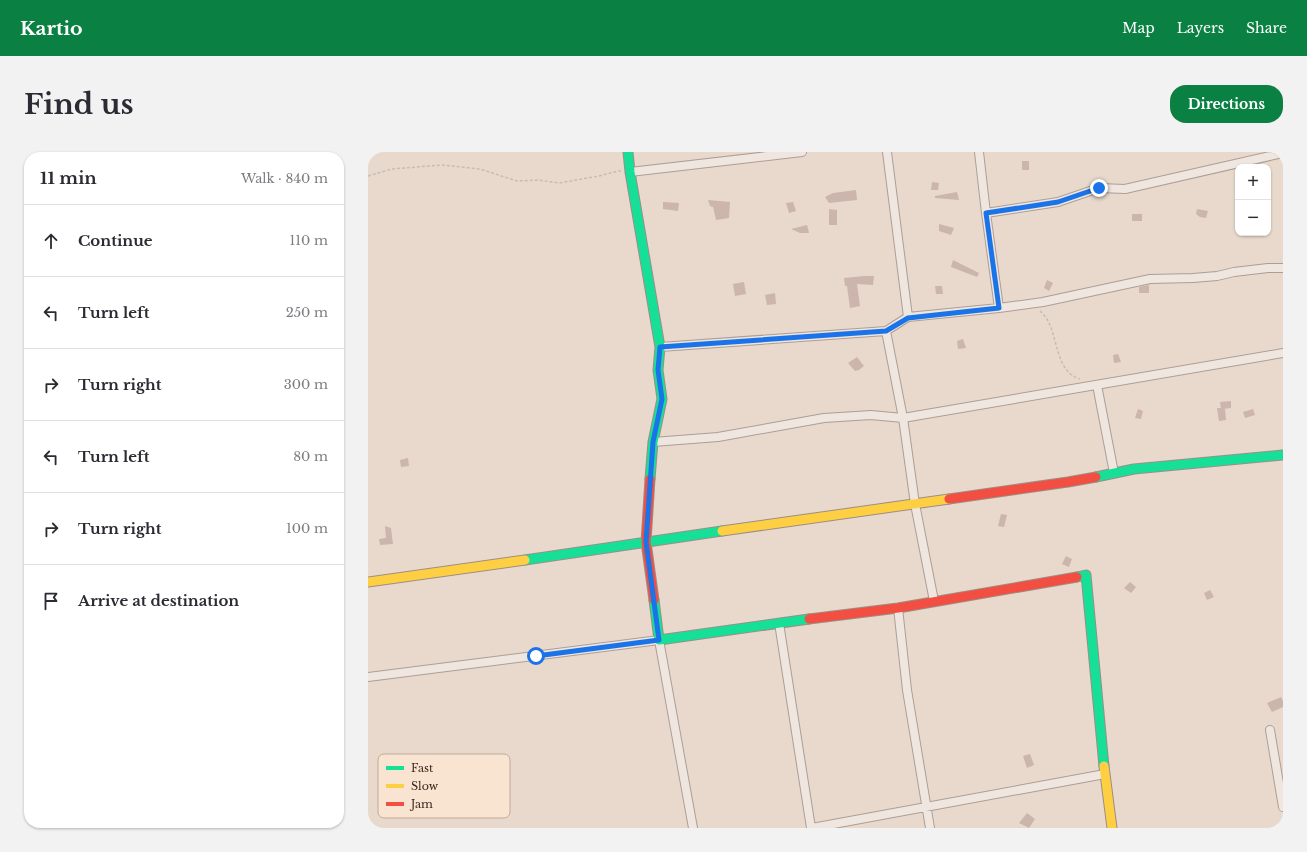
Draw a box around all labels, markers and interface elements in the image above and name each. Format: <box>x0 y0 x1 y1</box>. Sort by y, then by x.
text: Kartio <box>20 17 83 40</box>
text: Map <box>1122 19 1155 37</box>
text: Layers <box>1177 19 1224 37</box>
text: Share <box>1246 19 1287 37</box>
button: Directions <box>1170 85 1283 123</box>
text: Find us <box>24 87 134 122</box>
map controls <box>1235 164 1271 236</box>
button: + <box>1235 164 1271 200</box>
text: 11 min <box>40 168 97 189</box>
text: Walk · 840 m <box>241 170 328 187</box>
route end <box>1090 179 1108 197</box>
button: − <box>1235 200 1271 236</box>
icon: ahead <box>40 230 62 252</box>
text: Continue <box>78 231 153 250</box>
text: 110 m <box>289 232 328 249</box>
icon: left <box>40 302 62 324</box>
text: Turn left <box>78 303 149 322</box>
text: 250 m <box>286 304 328 321</box>
icon: right <box>40 374 62 396</box>
text: Turn right <box>78 375 161 394</box>
text: 300 m <box>284 376 328 393</box>
icon: left <box>40 446 62 468</box>
text: Turn left <box>78 447 149 466</box>
text: 80 m <box>293 448 328 465</box>
icon: right <box>40 518 62 540</box>
text: Turn right <box>78 519 161 538</box>
text: 100 m <box>286 520 328 537</box>
icon: arrive <box>40 590 62 612</box>
text: Arrive at destination <box>78 591 239 610</box>
route start <box>527 647 545 665</box>
legend <box>378 754 510 818</box>
text: Fast <box>411 761 434 775</box>
text: Slow <box>411 779 439 793</box>
text: Jam <box>409 797 433 811</box>

